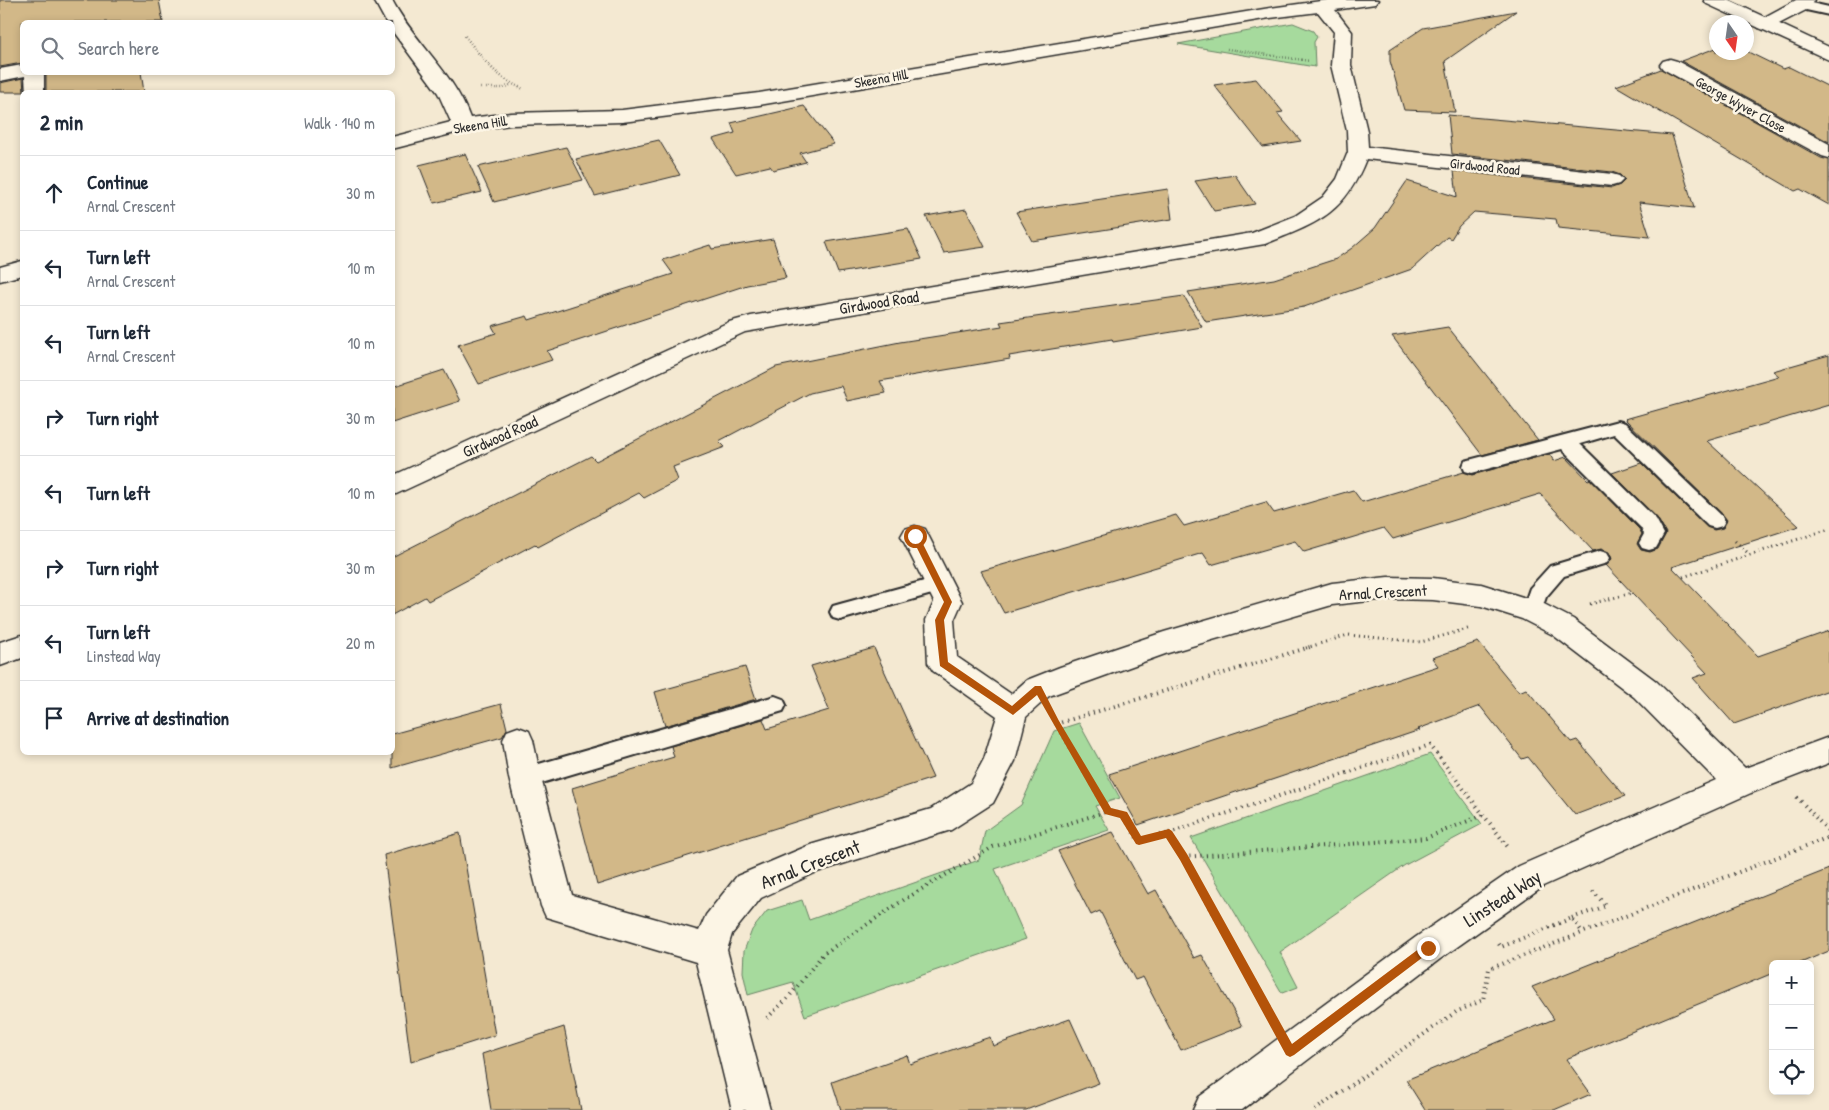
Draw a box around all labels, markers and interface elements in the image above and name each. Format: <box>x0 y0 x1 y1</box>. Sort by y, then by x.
north arrow <box>1709 15 1754 60</box>
search box <box>20 20 395 75</box>
icon: search <box>38 34 66 62</box>
text: Search here <box>78 35 159 61</box>
street label: Skeena Hill <box>853 64 910 92</box>
street label: George Wyver Close <box>1692 71 1790 138</box>
text: 2 min <box>40 108 83 137</box>
street label: Skeena Hill <box>452 110 509 138</box>
text: Walk · 140 m <box>304 112 375 134</box>
street label: Girdwood Road <box>1449 153 1521 179</box>
text: Continue <box>87 169 148 195</box>
icon: ahead <box>40 179 68 207</box>
text: 30 m <box>346 182 375 204</box>
text: Arnal Crescent <box>87 195 175 217</box>
text: Turn left <box>87 244 150 270</box>
icon: left <box>40 254 68 282</box>
text: 10 m <box>347 257 375 279</box>
text: Arnal Crescent <box>87 270 175 292</box>
street label: Girdwood Road <box>838 285 920 319</box>
text: Turn left <box>87 319 150 345</box>
icon: left <box>40 329 68 357</box>
text: 10 m <box>347 332 375 354</box>
text: Arnal Crescent <box>87 345 175 367</box>
icon: right <box>40 404 68 432</box>
text: Turn right <box>87 405 158 431</box>
text: 30 m <box>346 407 375 429</box>
street label: Girdwood Road <box>459 410 541 462</box>
icon: left <box>40 479 68 507</box>
text: Turn left <box>87 480 150 506</box>
text: 10 m <box>347 482 375 504</box>
route start <box>904 525 927 548</box>
icon: right <box>40 554 68 582</box>
text: Turn right <box>87 555 158 581</box>
text: 30 m <box>346 557 375 579</box>
street label: Arnal Crescent <box>1338 579 1428 605</box>
text: Turn left <box>87 619 150 645</box>
icon: left <box>40 629 68 657</box>
text: 20 m <box>346 632 375 654</box>
text: Linstead Way <box>87 645 161 667</box>
icon: arrive <box>40 704 68 732</box>
text: Arrive at destination <box>87 705 229 731</box>
street label: Arnal Crescent <box>756 833 864 895</box>
street label: Linstead Way <box>1458 863 1546 933</box>
route end <box>1417 937 1440 960</box>
map controls <box>1769 960 1814 1095</box>
button: + <box>1769 960 1814 1005</box>
button: − <box>1769 1005 1814 1050</box>
button: locate <box>1769 1050 1814 1095</box>

